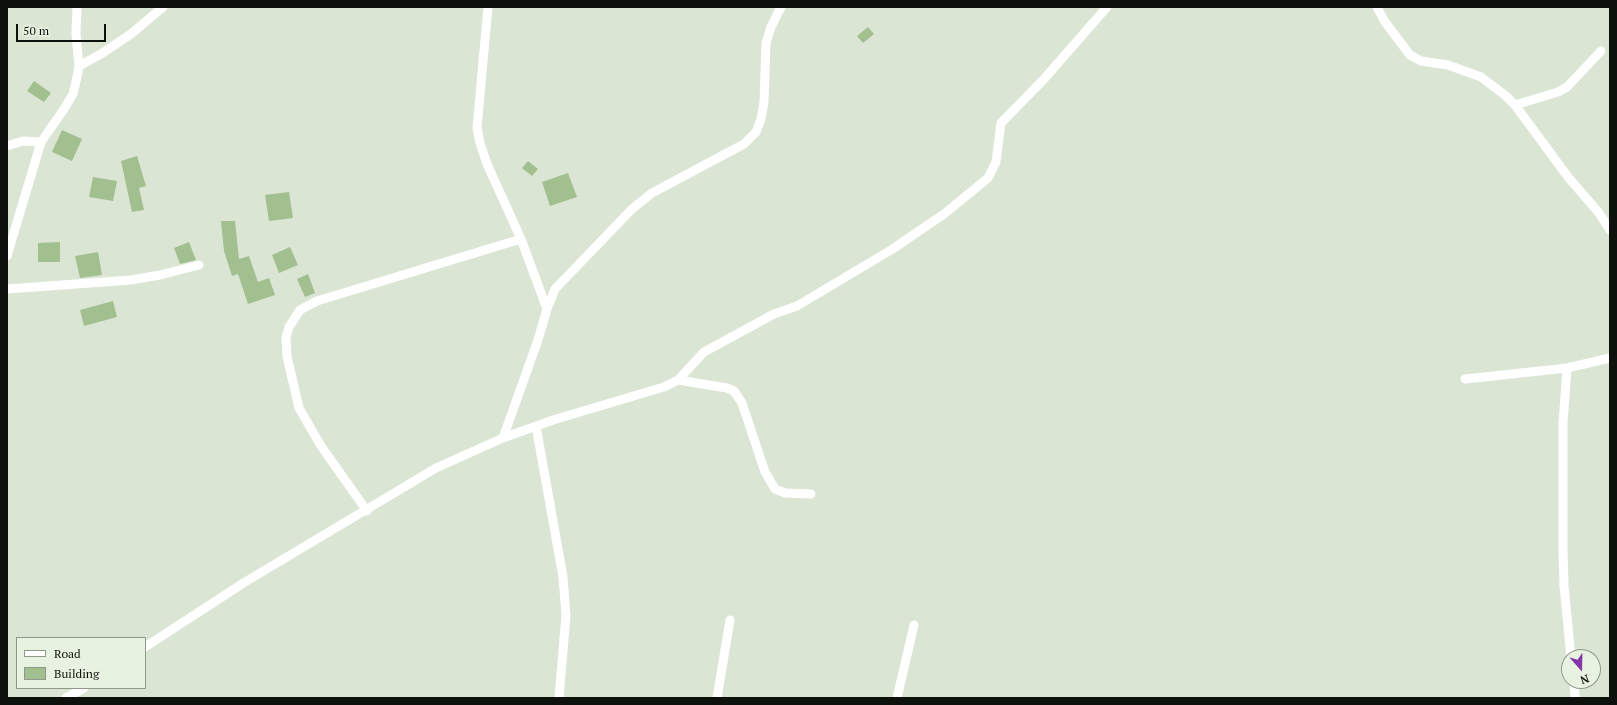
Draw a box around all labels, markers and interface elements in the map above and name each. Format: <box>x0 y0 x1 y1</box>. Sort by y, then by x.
scale bar <box>18 16 108 42</box>
text: 50 m <box>23 23 49 38</box>
legend <box>16 637 146 689</box>
text: Road <box>54 646 81 661</box>
north arrow <box>1561 649 1601 689</box>
text: Building <box>54 666 99 681</box>
text: N <box>1578 671 1591 687</box>

